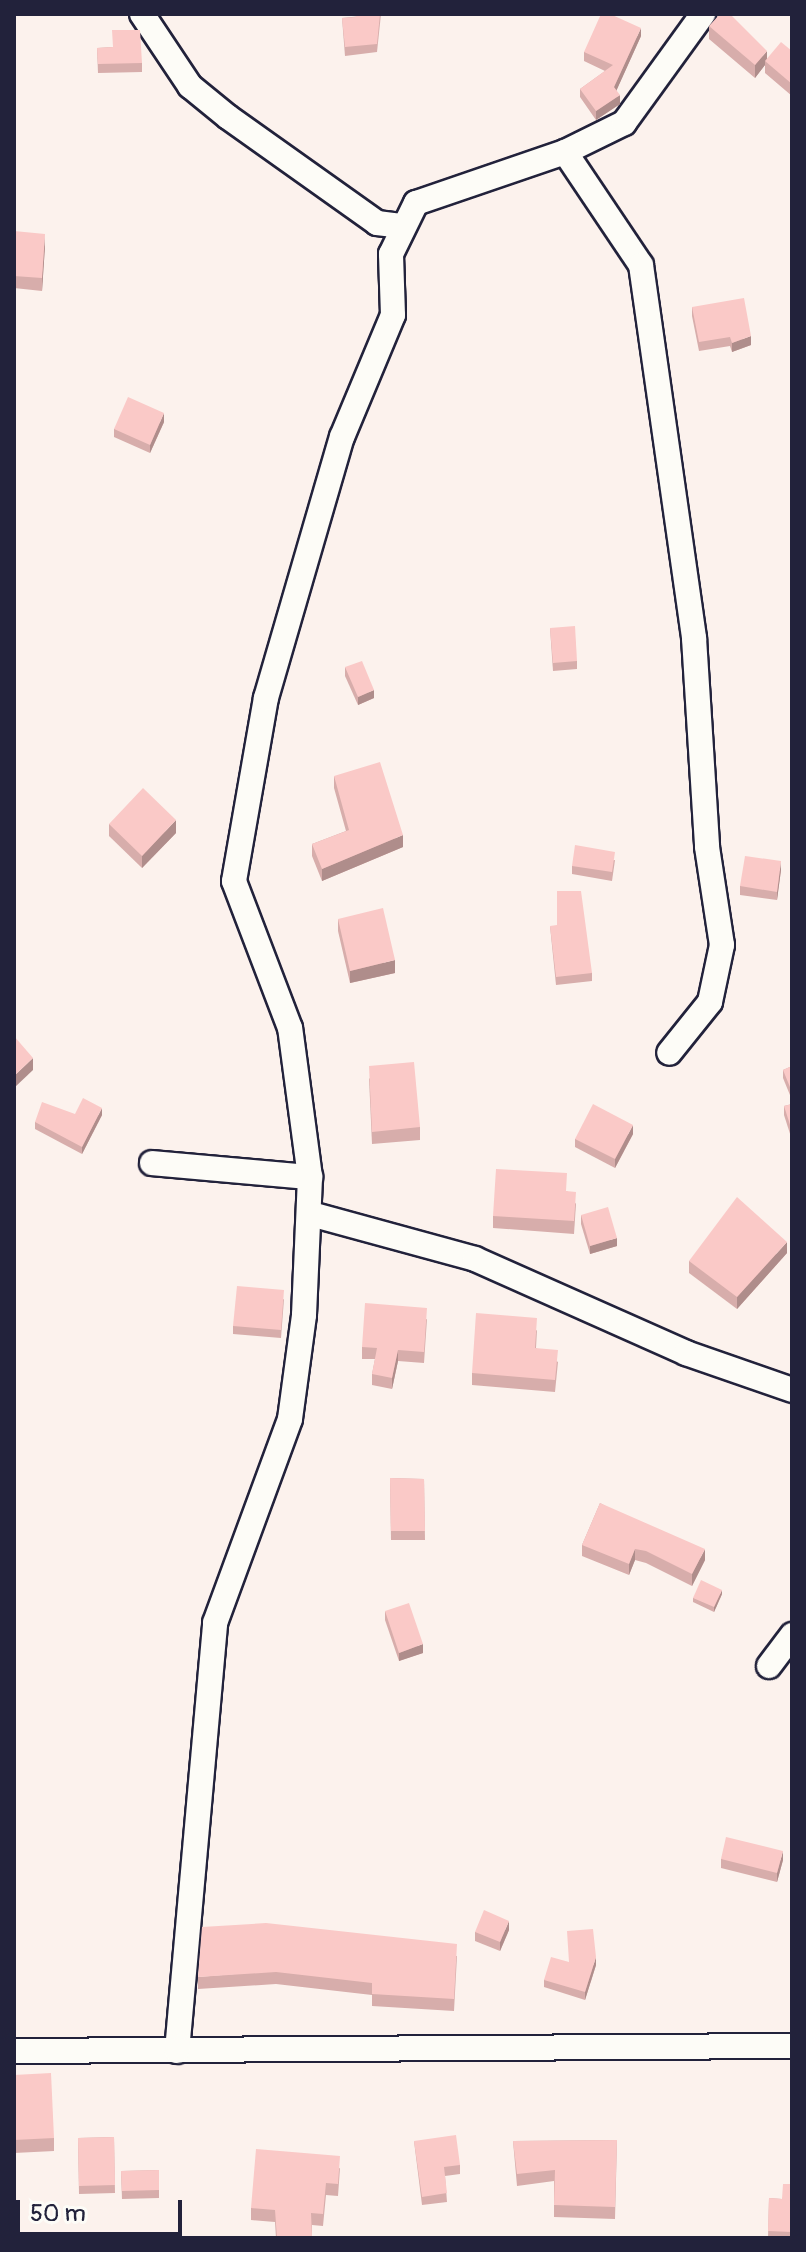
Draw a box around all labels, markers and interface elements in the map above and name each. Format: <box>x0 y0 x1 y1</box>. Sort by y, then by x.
scale bar <box>20 2184 186 2234</box>
text: 50 m <box>30 2199 86 2228</box>

